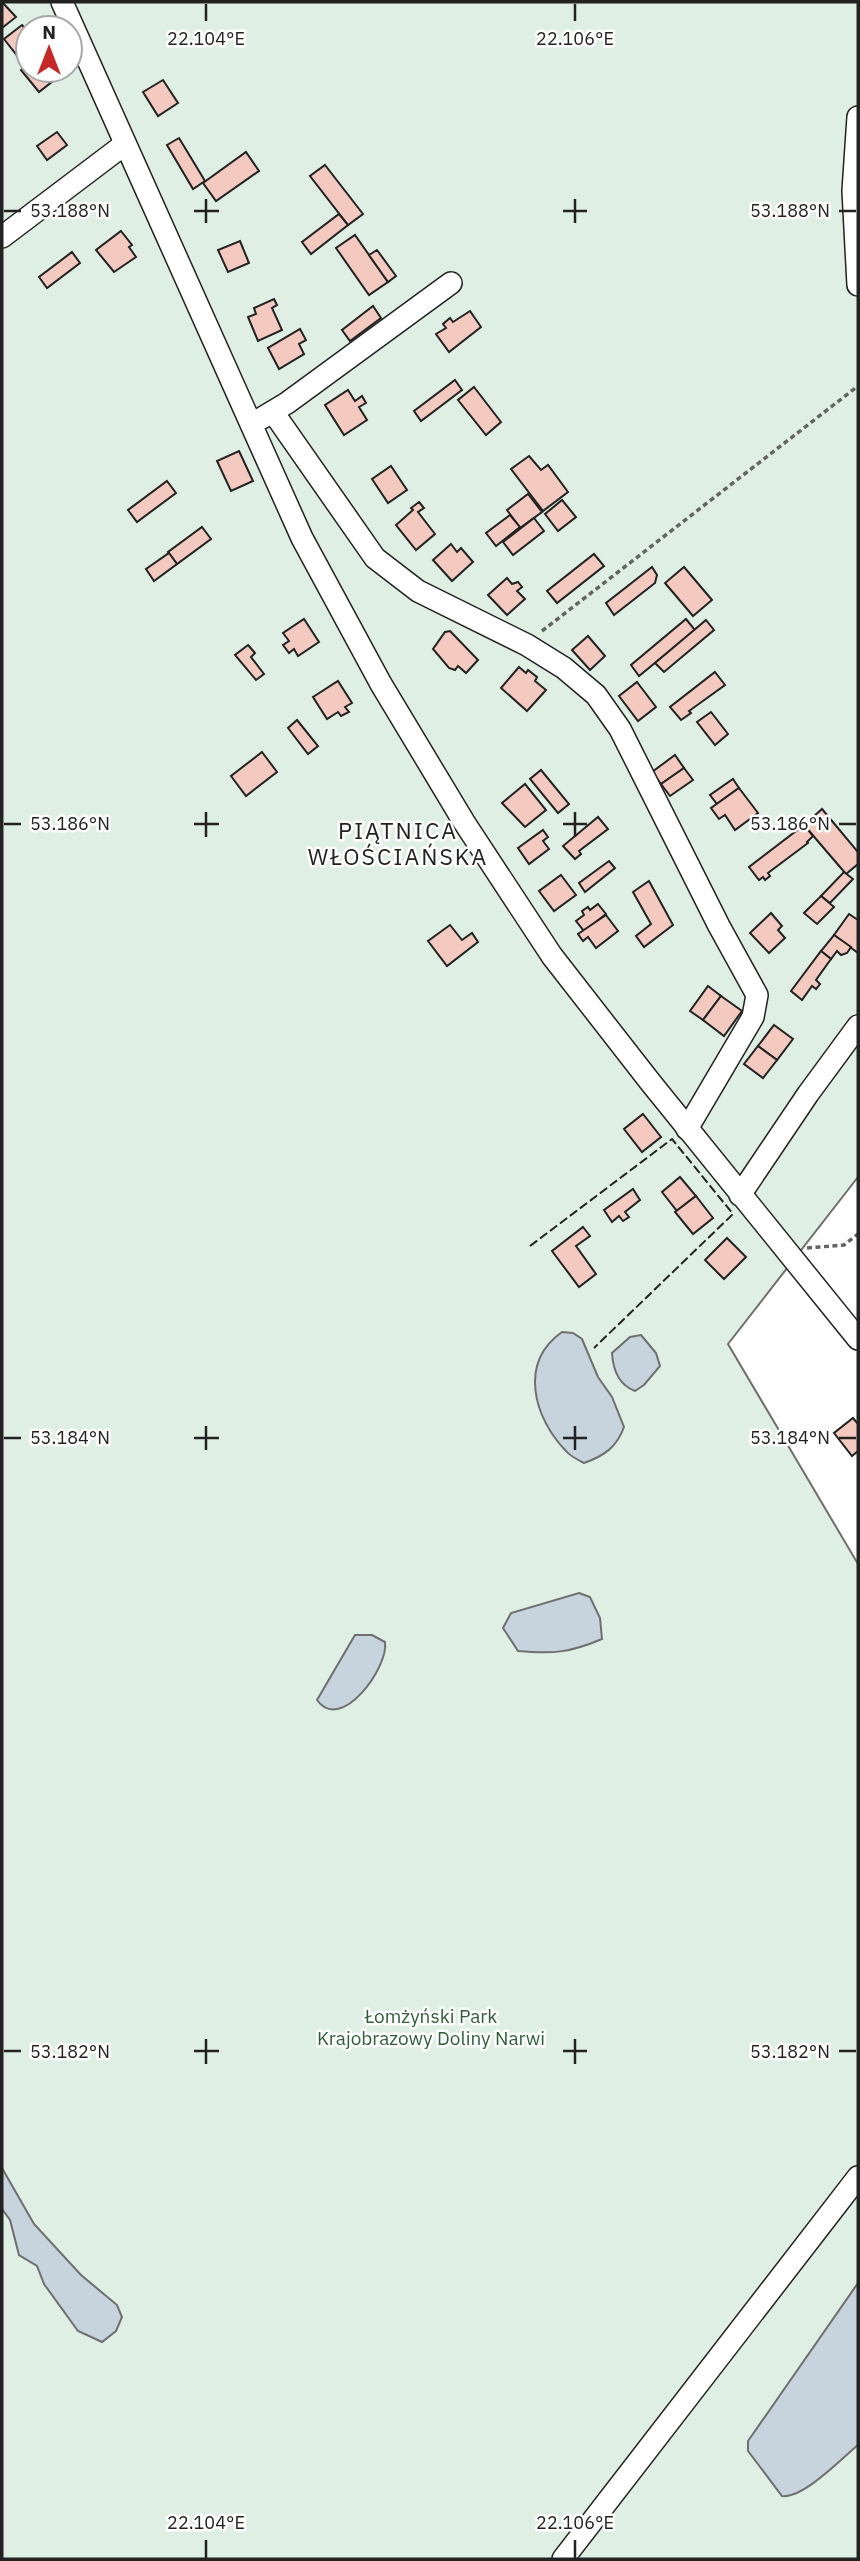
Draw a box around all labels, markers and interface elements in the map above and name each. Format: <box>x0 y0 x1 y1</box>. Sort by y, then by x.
north arrow <box>14 14 84 84</box>
text: N <box>42 20 56 44</box>
text: 22.104°E <box>167 27 245 50</box>
text: 22.106°E <box>536 27 614 50</box>
text: 53.188°N <box>30 199 110 222</box>
text: 53.188°N <box>750 199 830 222</box>
text: 53.186°N <box>30 812 110 835</box>
text: 53.186°N <box>750 812 830 835</box>
district label: PIĄTNICA WŁOŚCIAŃSKA <box>308 815 488 871</box>
text: 53.184°N <box>30 1426 110 1449</box>
text: 53.184°N <box>750 1426 830 1449</box>
park label: Łomżyński Park Krajobrazowy Doliny Narwi <box>317 2004 545 2050</box>
text: 53.182°N <box>30 2040 110 2063</box>
text: 53.182°N <box>750 2040 830 2063</box>
text: 22.104°E <box>167 2511 245 2534</box>
text: 22.106°E <box>536 2511 614 2534</box>

